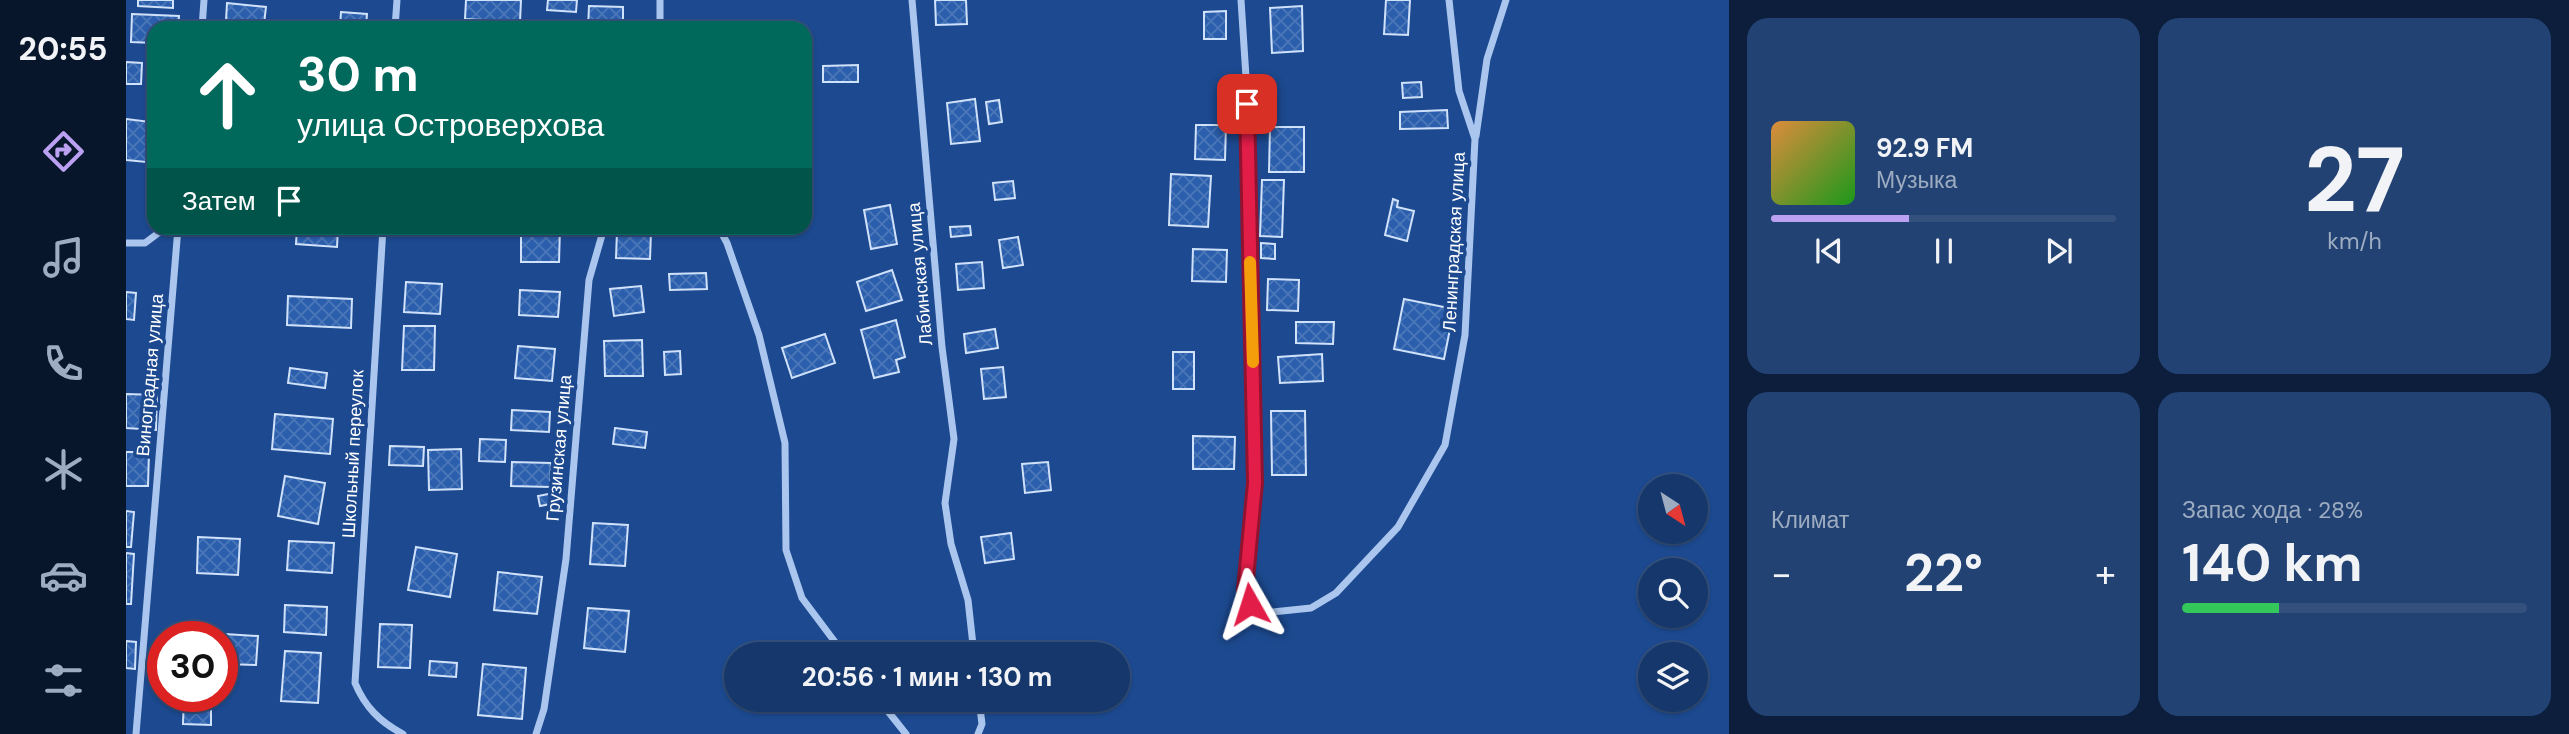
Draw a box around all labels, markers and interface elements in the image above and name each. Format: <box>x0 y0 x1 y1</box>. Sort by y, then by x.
text: 20:55 <box>19 28 107 70</box>
text: 30 m <box>297 42 419 106</box>
icon: ahead <box>182 49 273 140</box>
pin <box>1217 74 1277 134</box>
icon: arrive <box>1228 85 1266 123</box>
text: улица Островерхова <box>297 104 604 146</box>
text: 27 <box>2304 121 2405 239</box>
icon: directions <box>39 127 88 176</box>
text: 92.9 FM <box>1876 131 1973 165</box>
street label: Ленинградская улица <box>1437 150 1471 333</box>
text: Музыка <box>1876 165 1957 195</box>
icon: arrive <box>270 182 308 220</box>
text: Затем <box>182 184 256 218</box>
street label: Лабинская улица <box>902 201 938 346</box>
text: km/h <box>2327 226 2382 256</box>
icon: previous <box>1810 232 1848 270</box>
icon: pause <box>1925 232 1963 270</box>
icon: next <box>2040 232 2078 270</box>
icon: music <box>39 233 88 282</box>
street label: Виноградная улица <box>131 292 169 457</box>
icon: phone <box>39 339 88 388</box>
street label: Школьный переулок <box>337 369 369 539</box>
street label: Грузинская улица <box>541 373 577 522</box>
icon: climate <box>39 445 88 494</box>
north arrow <box>1638 474 1708 544</box>
map controls <box>1638 474 1708 712</box>
text: Запас хода · 28% <box>2182 495 2363 525</box>
text: Климат <box>1771 505 1849 535</box>
text: 140 km <box>2182 529 2363 597</box>
text: 22° <box>1904 539 1983 607</box>
text: − <box>1771 549 1792 599</box>
text: + <box>2095 549 2116 599</box>
icon: car <box>39 551 88 600</box>
button: search <box>1638 558 1708 628</box>
position arrow <box>1213 567 1287 641</box>
speed limit sign: 30 <box>147 621 238 712</box>
button: layers <box>1638 642 1708 712</box>
icon: filters <box>39 656 88 705</box>
text: 20:56 · 1 мин · 130 m <box>802 660 1052 694</box>

